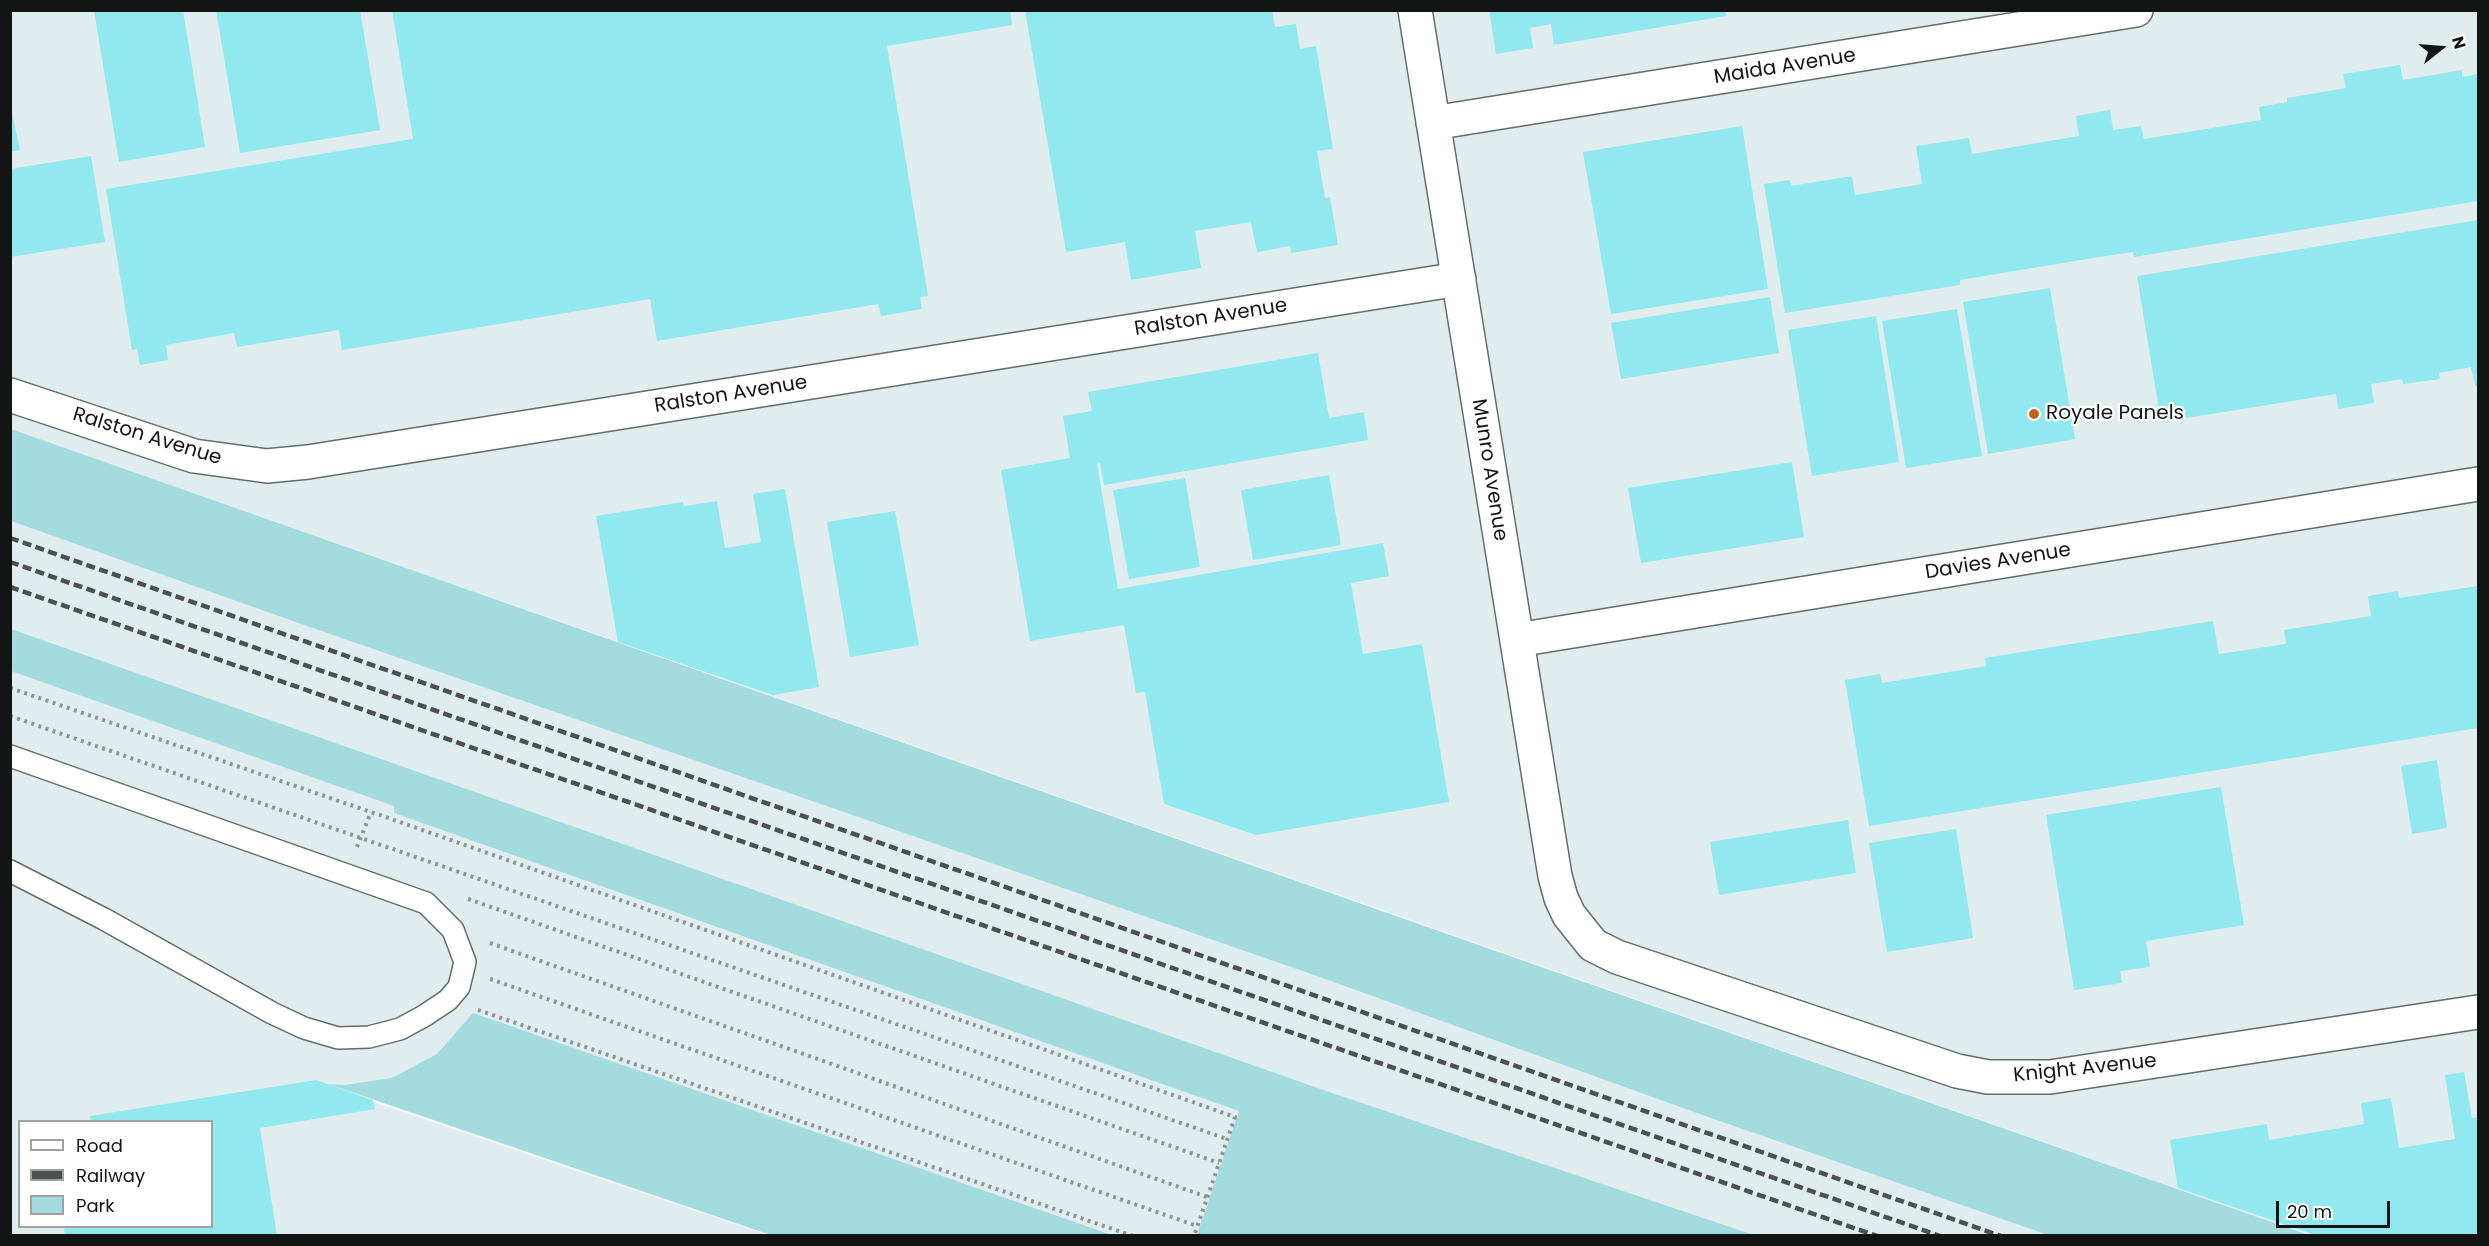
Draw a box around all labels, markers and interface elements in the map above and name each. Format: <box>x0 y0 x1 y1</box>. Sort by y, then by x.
north arrow <box>2411 18 2471 78</box>
text: N <box>2446 33 2471 52</box>
street label: Maida Avenue <box>1712 44 1858 90</box>
street label: Ralston Avenue <box>1133 294 1289 342</box>
street label: Ralston Avenue <box>653 371 809 419</box>
street label: Munro Avenue <box>1466 397 1512 543</box>
place label: Royale Panels <box>2046 402 2184 426</box>
street label: Ralston Avenue <box>70 403 224 471</box>
marker: Royale Panels <box>2027 407 2041 421</box>
street label: Davies Avenue <box>1923 539 2073 585</box>
street label: Knight Avenue <box>2012 1050 2158 1088</box>
legend <box>18 1120 213 1228</box>
text: Road <box>76 1133 123 1158</box>
text: Railway <box>76 1163 145 1188</box>
scale bar <box>2279 1189 2393 1227</box>
text: Park <box>76 1193 115 1218</box>
text: 20 m <box>2287 1199 2332 1224</box>

